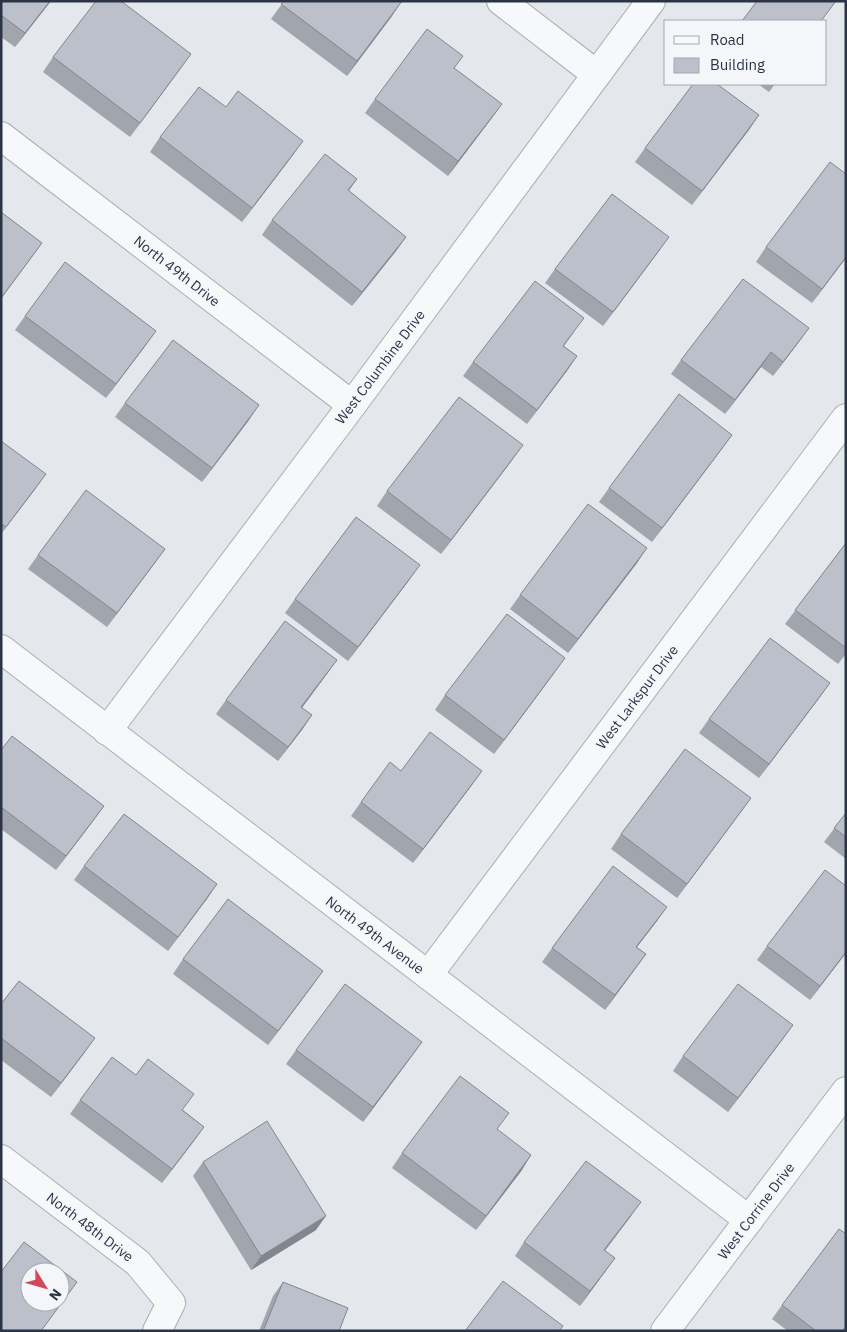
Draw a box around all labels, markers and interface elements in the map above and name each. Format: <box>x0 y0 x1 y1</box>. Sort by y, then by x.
legend <box>664 20 827 85</box>
text: Road <box>710 30 745 49</box>
text: Building <box>710 55 765 74</box>
street label: North 49th Drive <box>130 232 224 310</box>
street label: West Columbine Drive <box>331 306 429 428</box>
street label: West Larkspur Drive <box>592 641 682 753</box>
street label: North 49th Avenue <box>322 892 428 978</box>
street label: West Corrine Drive <box>714 1159 798 1263</box>
street label: North 48th Drive <box>43 1188 137 1266</box>
north arrow <box>20 1262 70 1312</box>
text: N <box>45 1285 66 1304</box>

